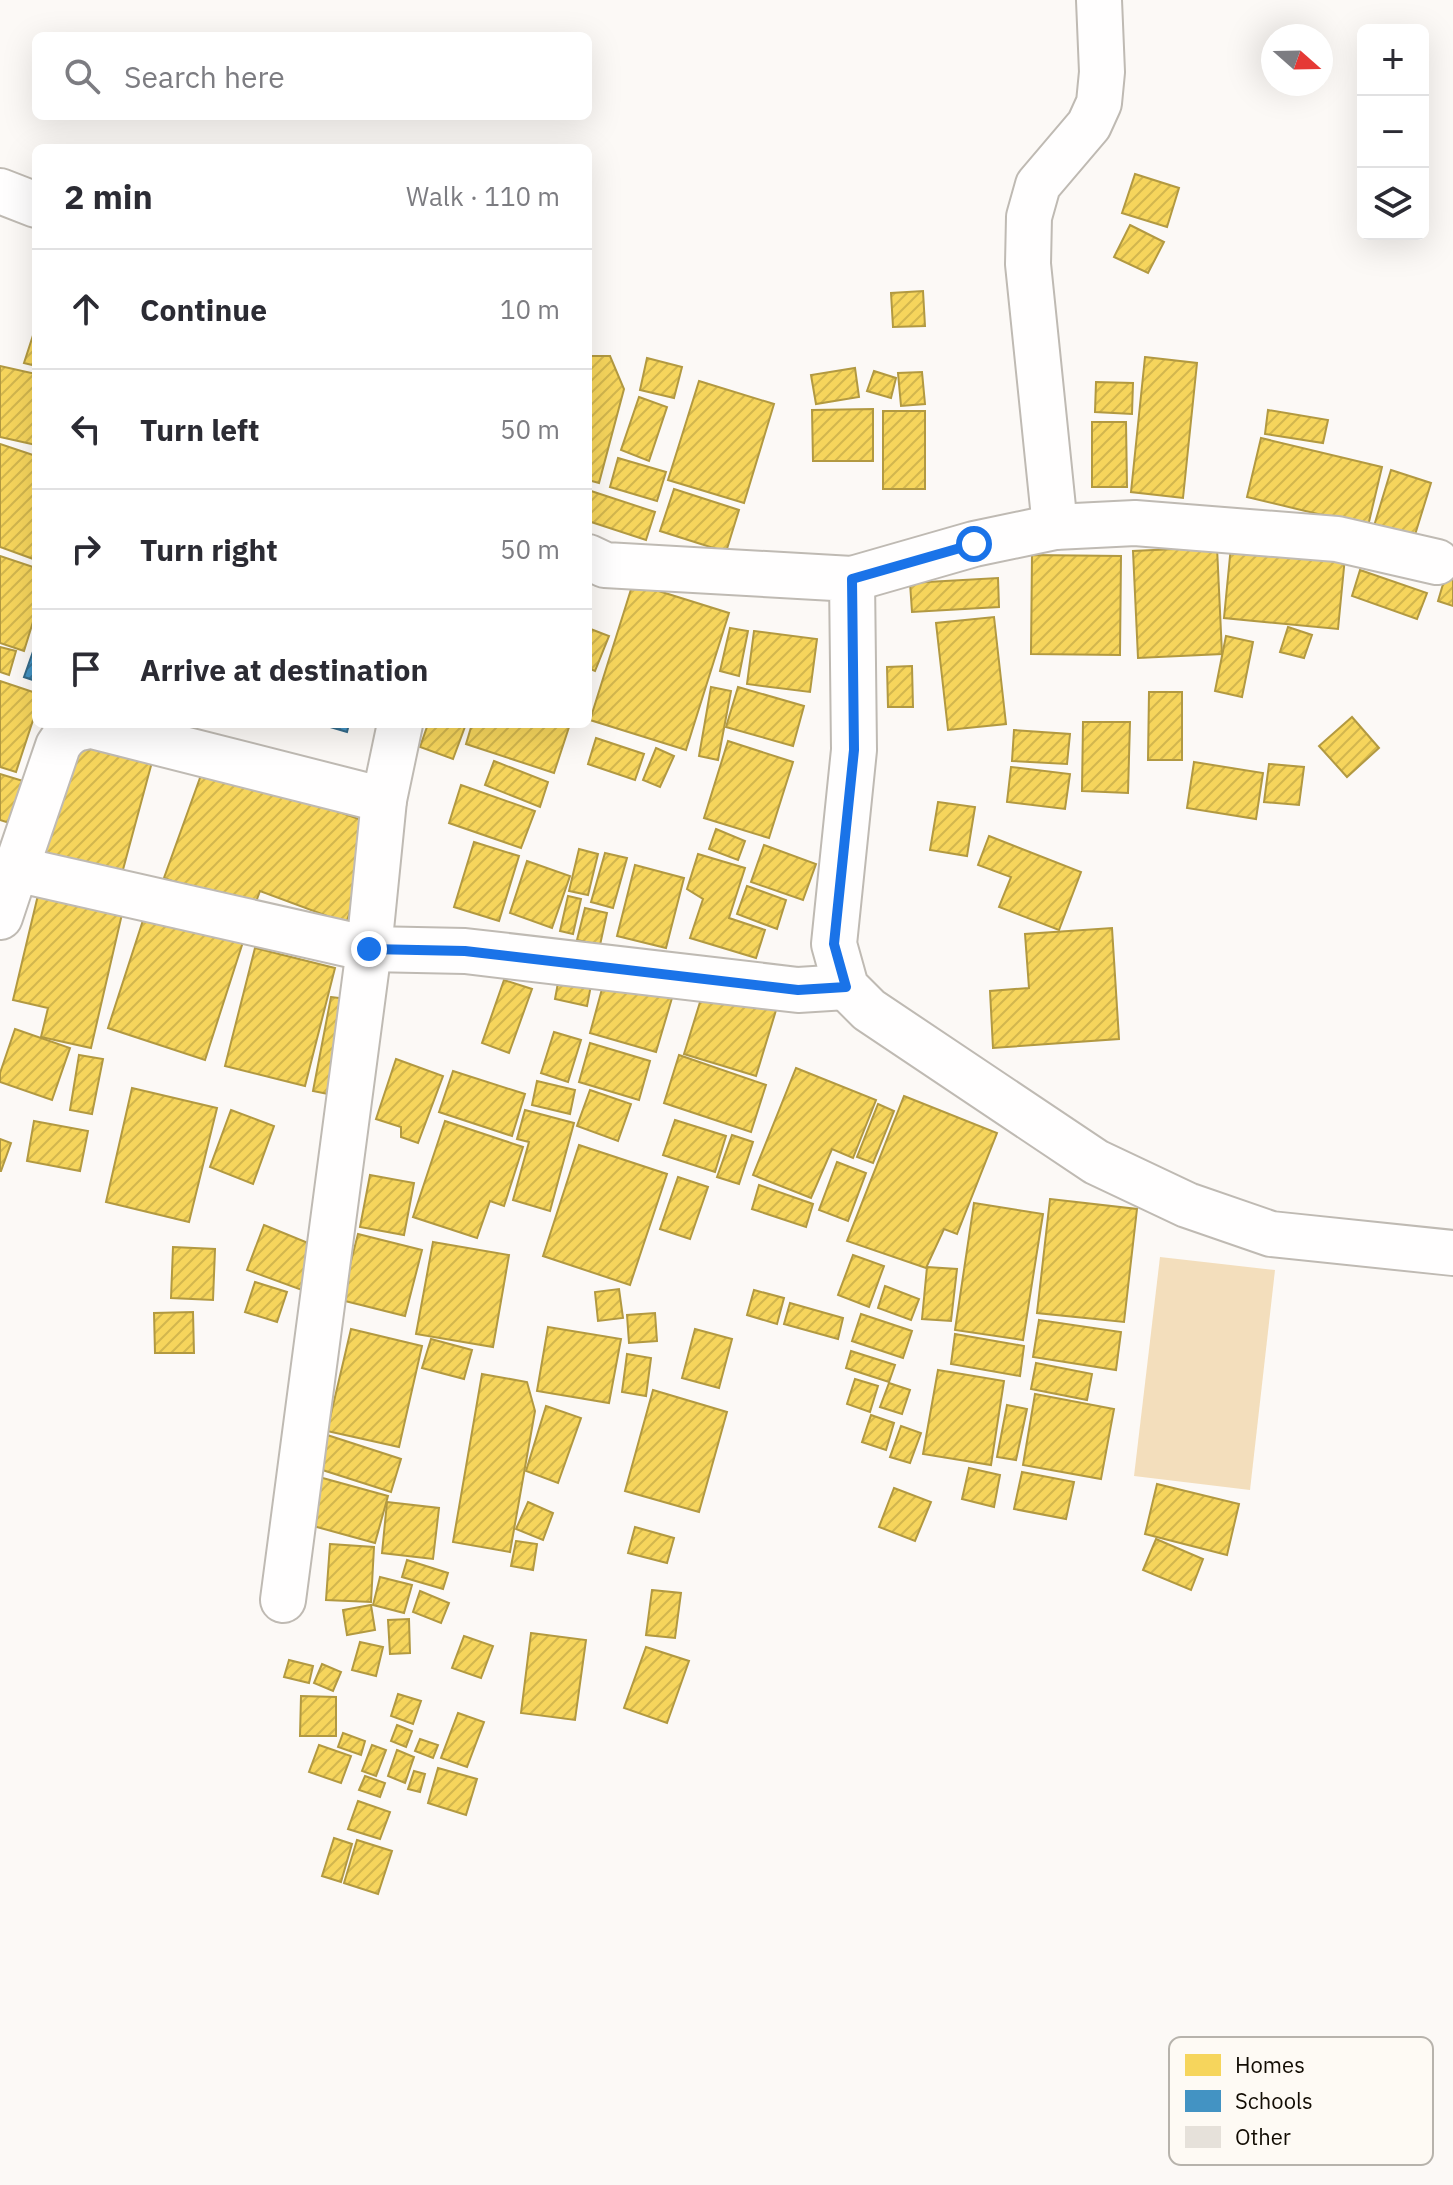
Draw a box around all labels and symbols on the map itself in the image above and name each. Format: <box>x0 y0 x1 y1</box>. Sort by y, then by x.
north arrow <box>1261 24 1333 96</box>
route start <box>956 526 992 562</box>
route end <box>351 931 387 967</box>
legend <box>1169 2037 1433 2165</box>
text: Homes <box>1235 2050 1305 2079</box>
text: Schools <box>1235 2086 1313 2115</box>
text: Other <box>1235 2122 1291 2151</box>

